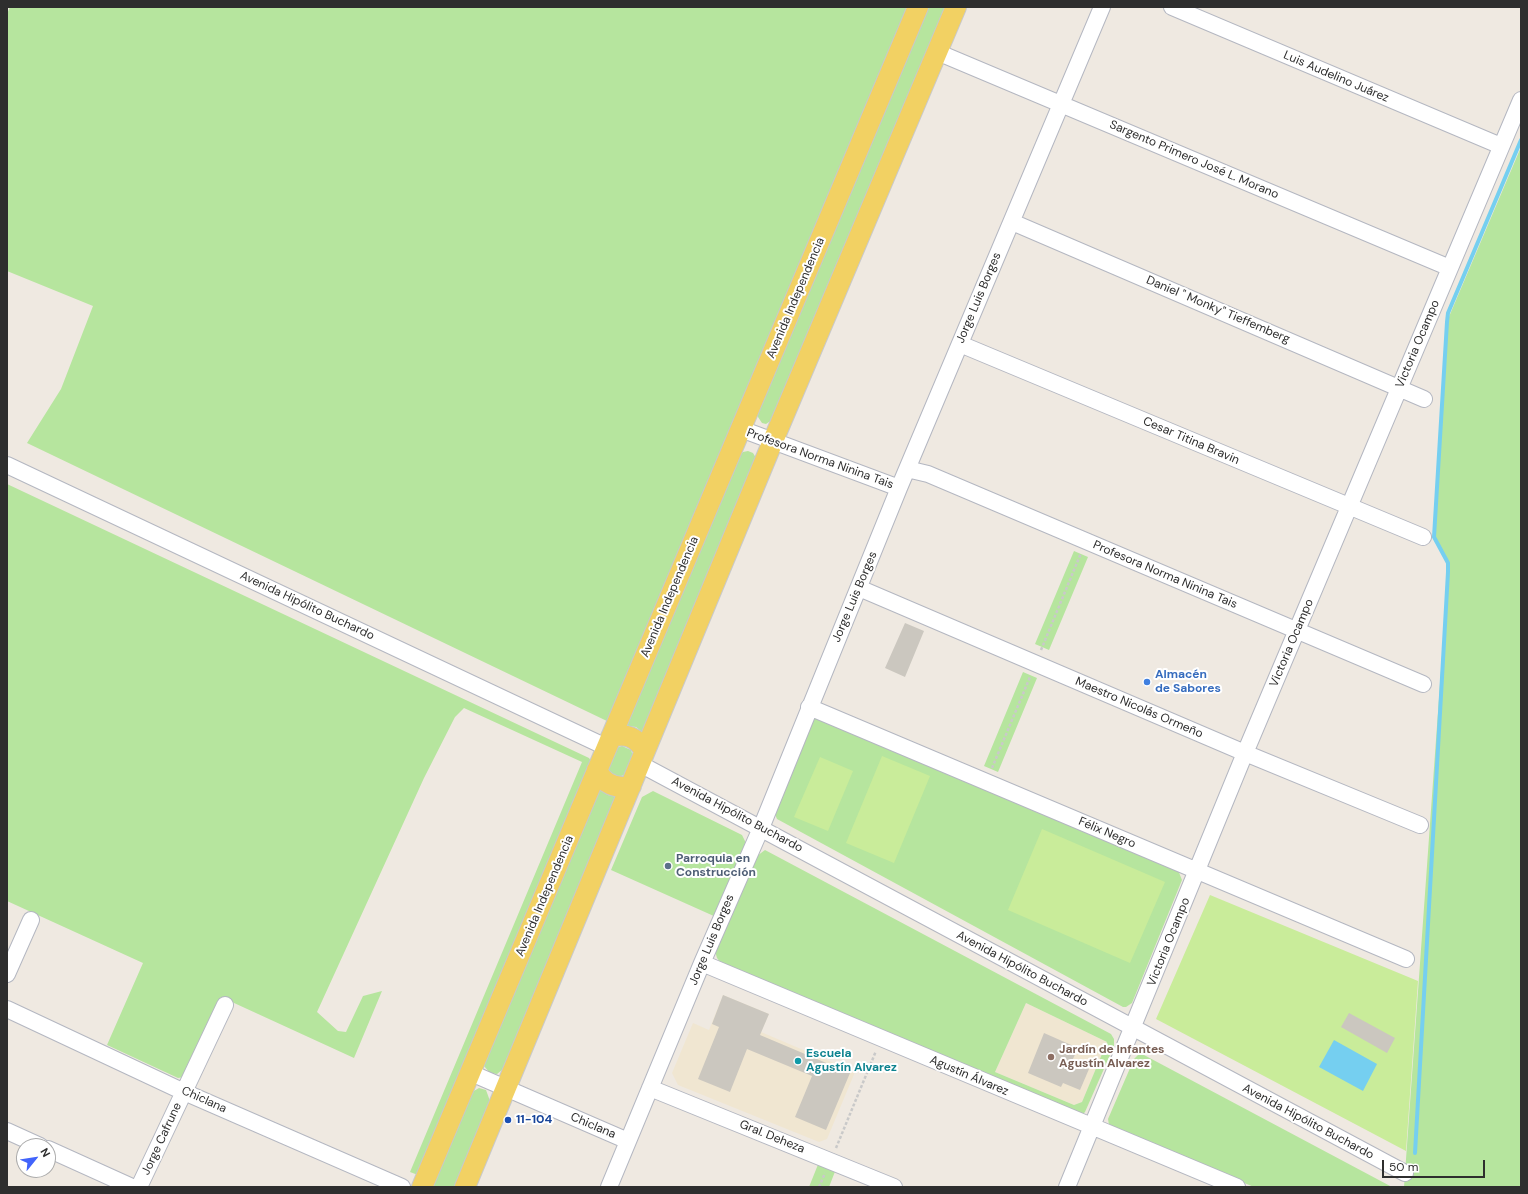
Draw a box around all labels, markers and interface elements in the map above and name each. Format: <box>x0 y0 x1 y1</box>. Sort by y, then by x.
street label: Luis Audelino Juárez <box>1281 48 1391 106</box>
street label: Sargento Primero José L. Morano <box>1107 118 1281 202</box>
street label: Avenida Independencia <box>764 235 828 361</box>
street label: Jorge Luis Borges <box>953 250 1005 346</box>
street label: Daniel " Monky" Tieffemberg <box>1144 273 1292 347</box>
street label: Victoria Ocampo <box>1393 298 1443 390</box>
street label: Cesar Titina Bravin <box>1141 414 1241 468</box>
street label: Profesora Norma Ninina Tais <box>745 426 895 492</box>
street label: Avenida Independencia <box>638 534 702 660</box>
street label: Profesora Norma Ninina Tais <box>1091 538 1239 612</box>
street label: Jorge Luis Borges <box>829 549 881 645</box>
street label: Avenida Hipólito Buchardo <box>238 569 376 643</box>
street label: Victoria Ocampo <box>1267 597 1317 689</box>
place label: Almacén de Sabores <box>1155 668 1221 696</box>
street label: Maestro Nicolás Ormeño <box>1073 675 1205 741</box>
marker: Almacén de Sabores <box>1142 677 1152 687</box>
street label: Avenida Hipólito Buchardo <box>669 774 805 856</box>
street label: Félix Negro <box>1076 814 1138 852</box>
street label: Avenida Independencia <box>513 833 577 959</box>
place label: Parroquia en Construcción <box>676 852 756 880</box>
marker: Parroquia en Construcción <box>663 861 673 871</box>
street label: Jorge Luis Borges <box>686 892 738 988</box>
street label: Victoria Ocampo <box>1145 896 1193 988</box>
street label: Avenida Hipólito Buchardo <box>954 928 1090 1010</box>
place label: Jardín de Infantes Agustín Alvarez <box>1059 1043 1164 1071</box>
place label: Escuela Agustín Alvarez <box>806 1047 897 1075</box>
marker: Jardín de Infantes Agustín Alvarez <box>1046 1052 1056 1062</box>
street label: Agustín Álvarez <box>927 1053 1011 1099</box>
marker: Escuela Agustín Alvarez <box>793 1056 803 1066</box>
street label: Avenida Hipólito Buchardo <box>1240 1081 1376 1163</box>
street label: Chiclana <box>179 1084 229 1116</box>
street label: Jorge Cafrune <box>139 1101 185 1177</box>
street label: Chiclana <box>568 1110 618 1142</box>
place label: 11-104 <box>516 1113 552 1127</box>
marker: 11-104 <box>503 1115 513 1125</box>
street label: Gral. Deheza <box>737 1117 807 1157</box>
north arrow <box>16 1138 56 1178</box>
text: N <box>37 1146 54 1159</box>
scale bar <box>1384 1152 1487 1178</box>
text: 50 m <box>1389 1159 1418 1175</box>

